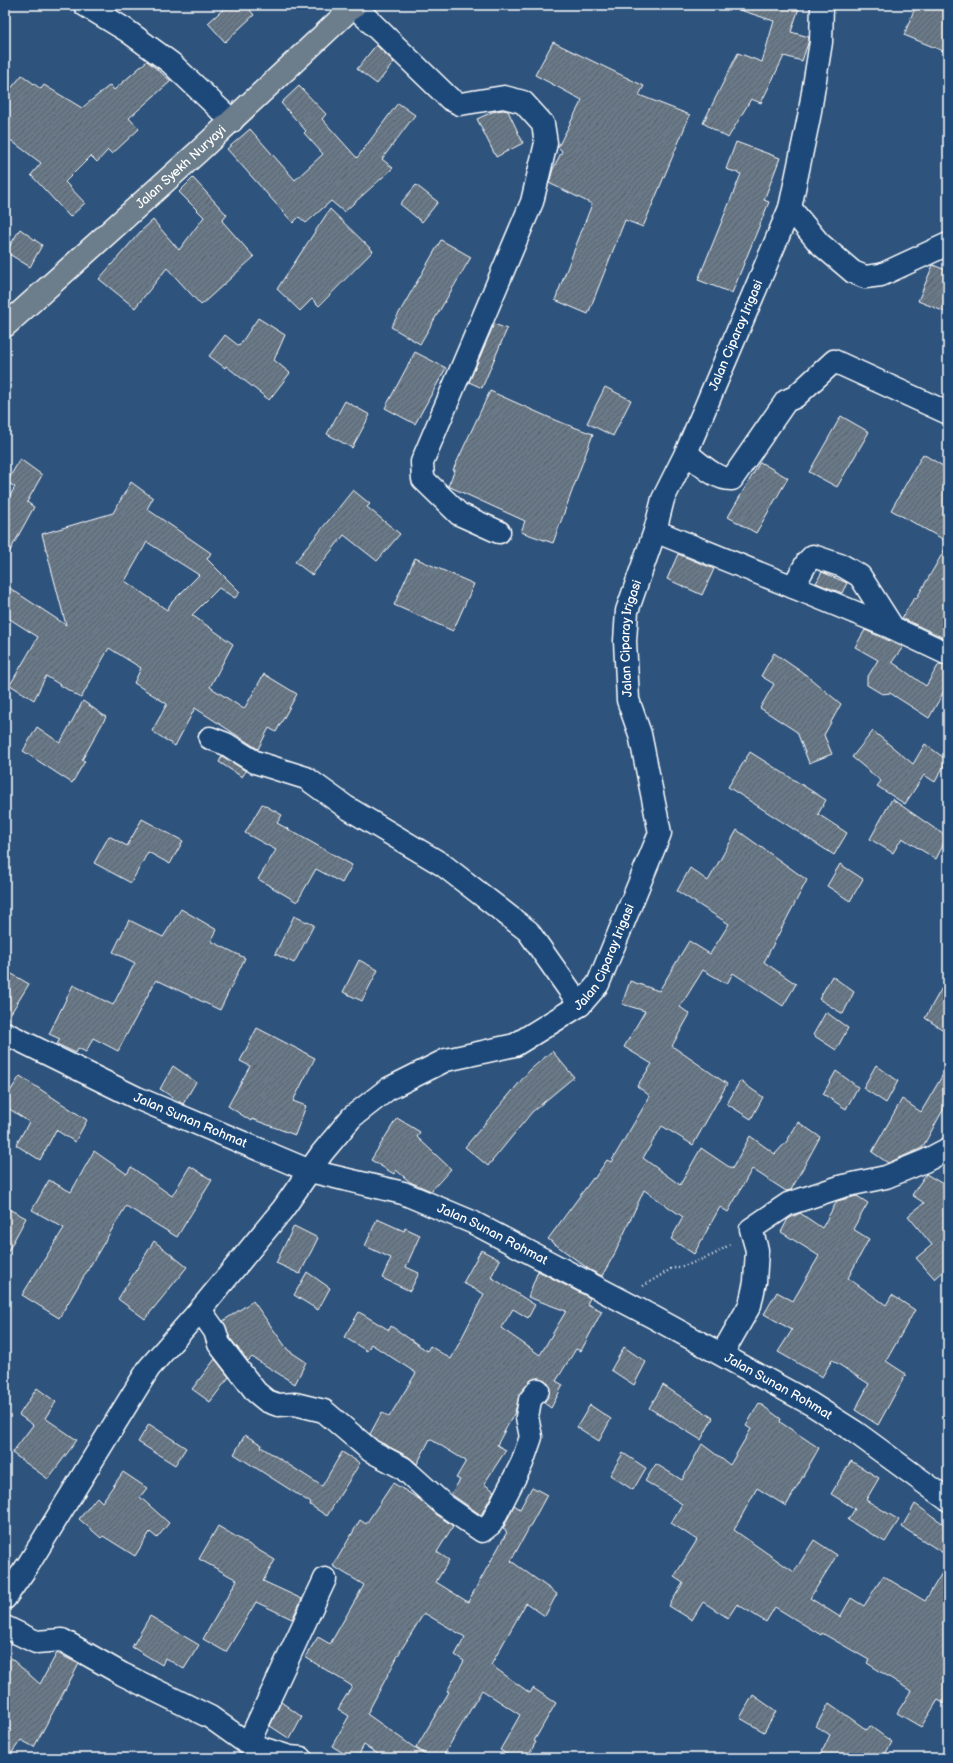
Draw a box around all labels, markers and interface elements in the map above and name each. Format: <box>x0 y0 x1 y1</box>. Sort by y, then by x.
street label: Jalan Syekh Nuryayi <box>132 122 229 212</box>
street label: Jalan Ciparay Irigasi <box>705 278 767 393</box>
street label: Jalan Ciparay Irigasi <box>617 578 645 698</box>
street label: Jalan Ciparay Irigasi <box>571 902 638 1015</box>
street label: Jalan Sunan Rohmat <box>131 1090 249 1151</box>
street label: Jalan Sunan Rohmat <box>435 1200 550 1268</box>
street label: Jalan Sunan Rohmat <box>721 1350 835 1423</box>

